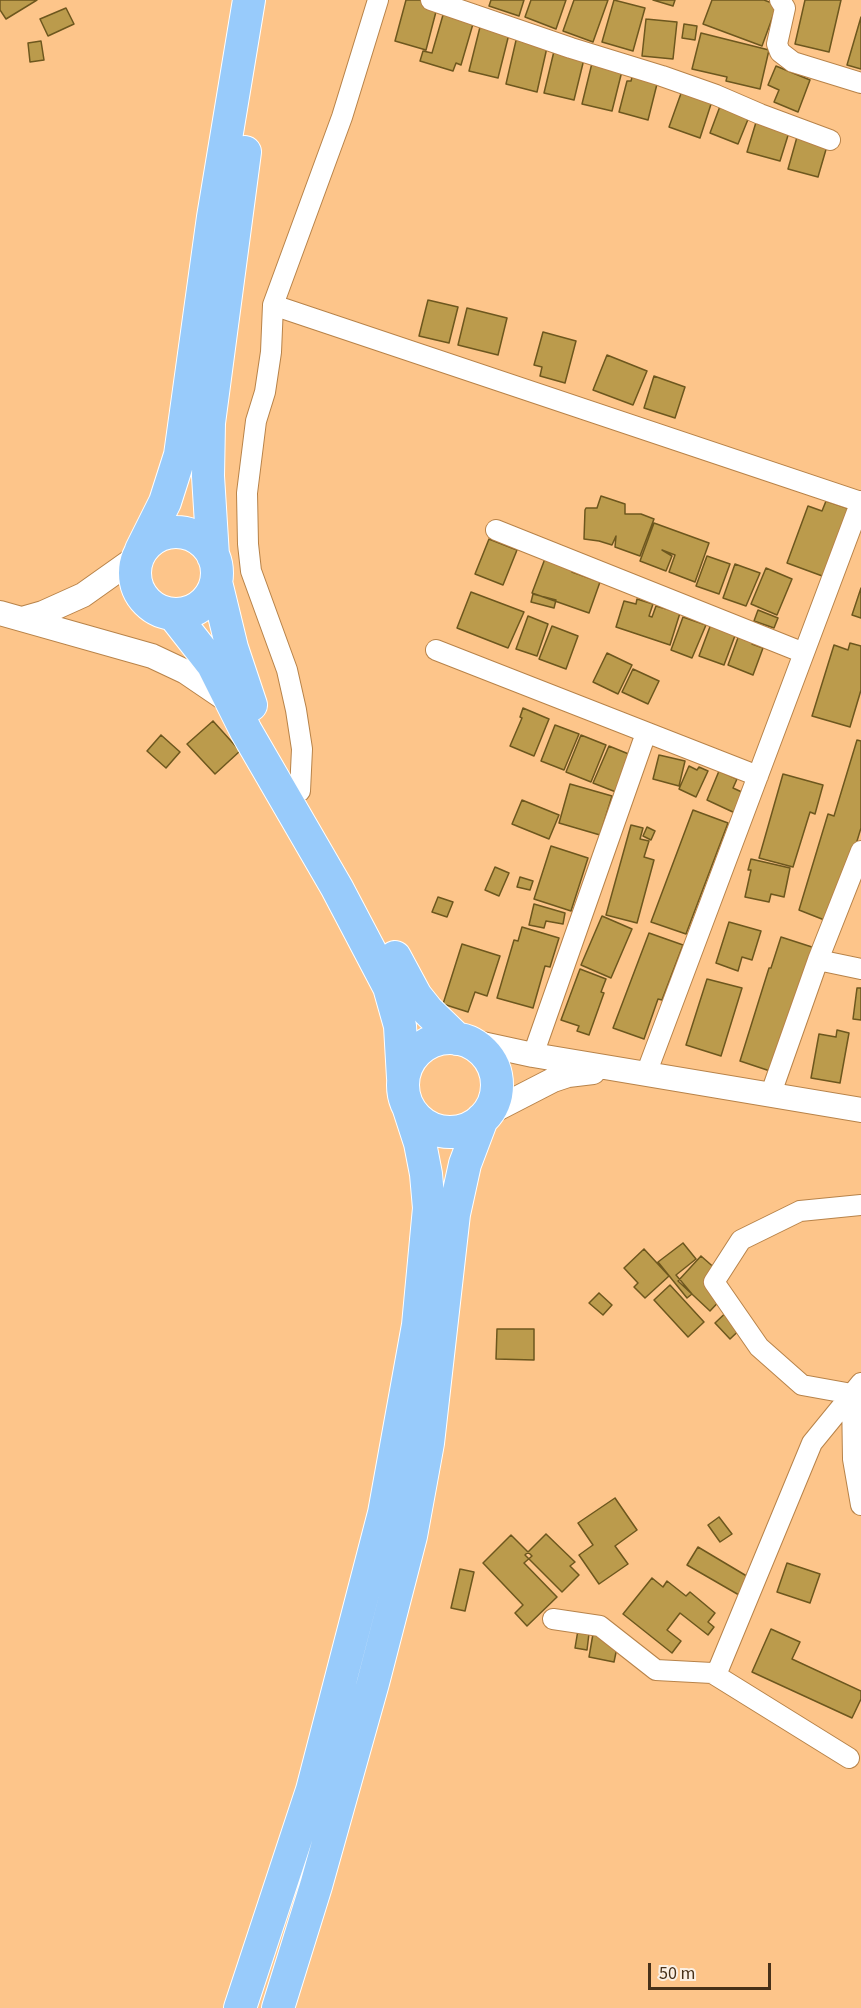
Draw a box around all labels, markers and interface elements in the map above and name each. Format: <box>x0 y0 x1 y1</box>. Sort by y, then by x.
scale bar <box>651 1951 774 1989</box>
text: 50 m <box>659 1961 695 1986</box>

